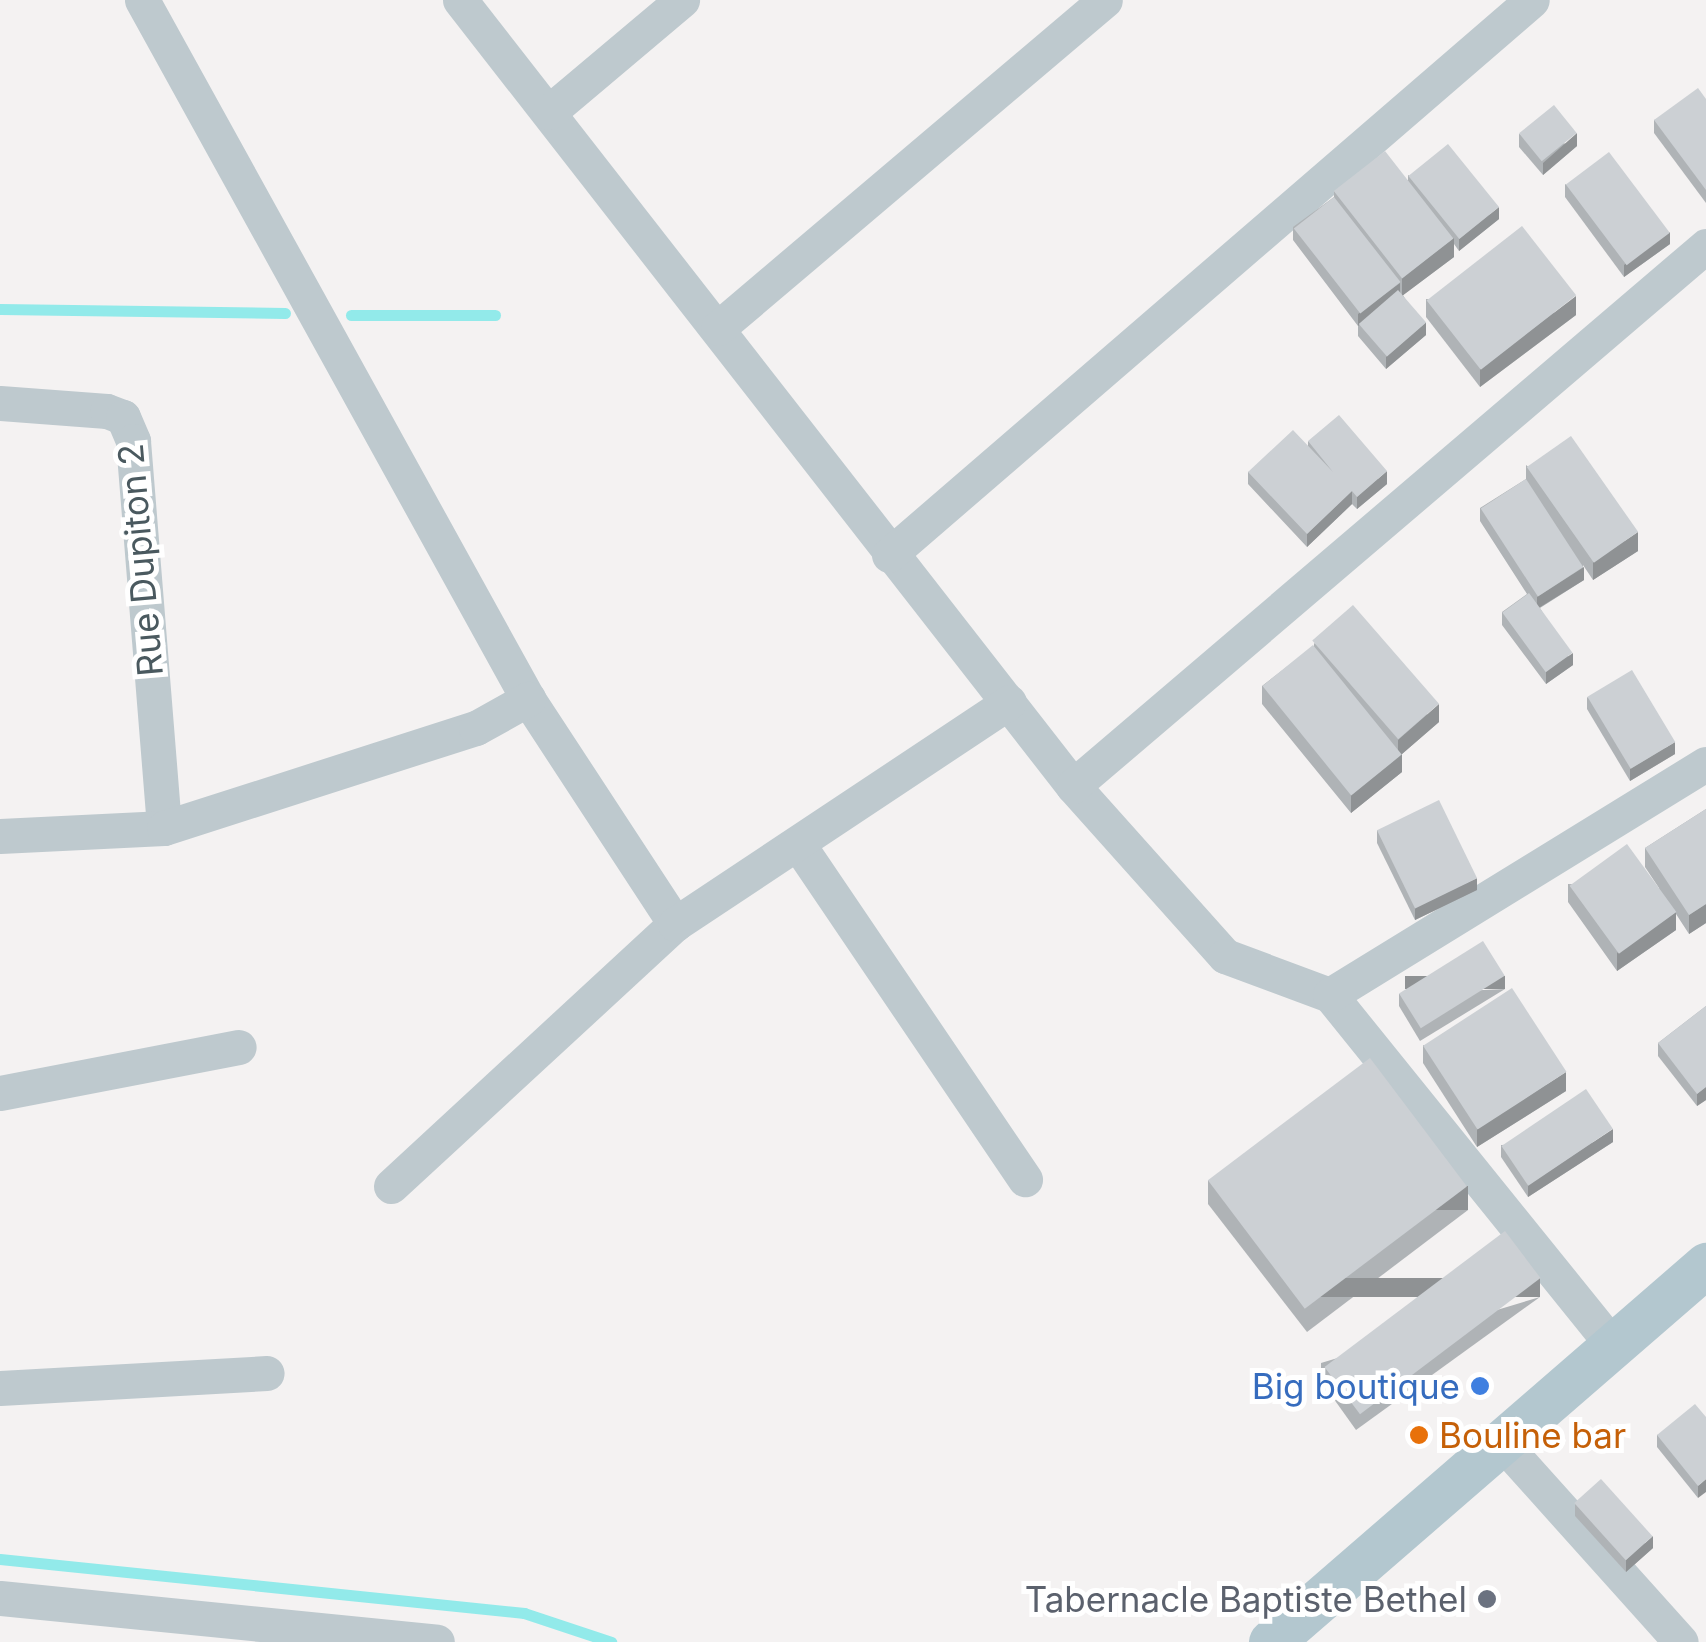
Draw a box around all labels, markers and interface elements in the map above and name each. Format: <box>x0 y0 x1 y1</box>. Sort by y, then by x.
street label: Rue Dupiton 2 <box>109 442 171 678</box>
place label: Big boutique <box>1252 1365 1460 1407</box>
marker: Big boutique <box>1469 1375 1491 1397</box>
place label: Bouline bar <box>1439 1414 1626 1456</box>
marker: Bouline bar <box>1408 1424 1430 1446</box>
place label: Tabernacle Baptiste Bethel <box>1025 1578 1467 1620</box>
marker: Tabernacle Baptiste Bethel <box>1476 1588 1498 1610</box>

